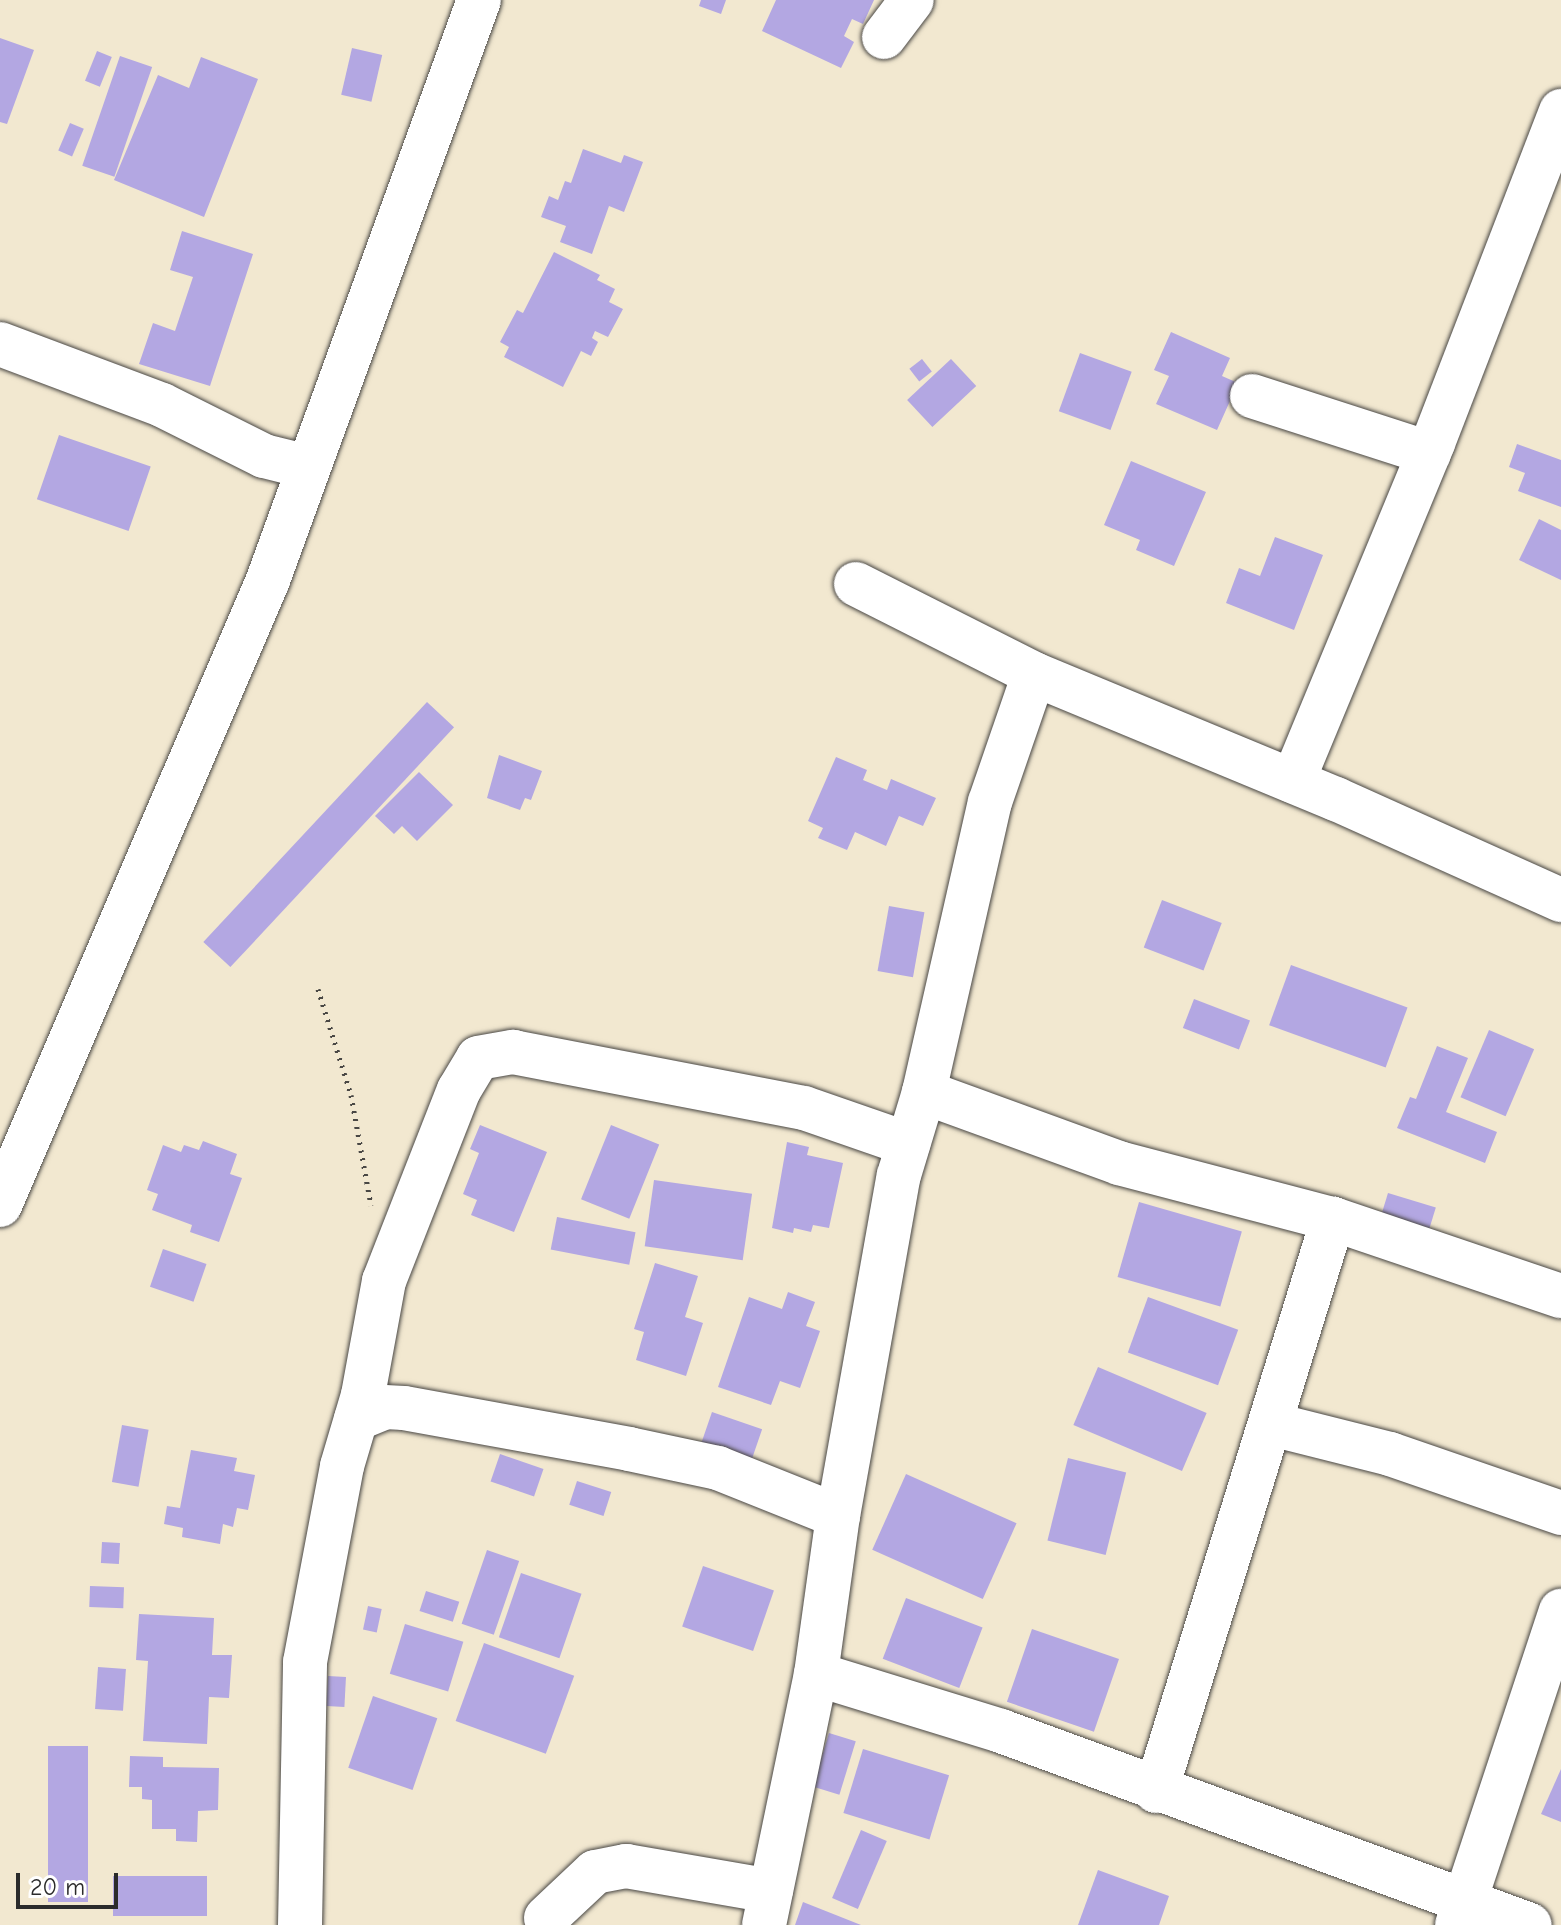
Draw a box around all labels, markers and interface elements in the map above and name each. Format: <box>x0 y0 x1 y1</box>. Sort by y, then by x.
scale bar <box>20 1857 122 1907</box>
text: 20 m <box>30 1873 85 1901</box>

